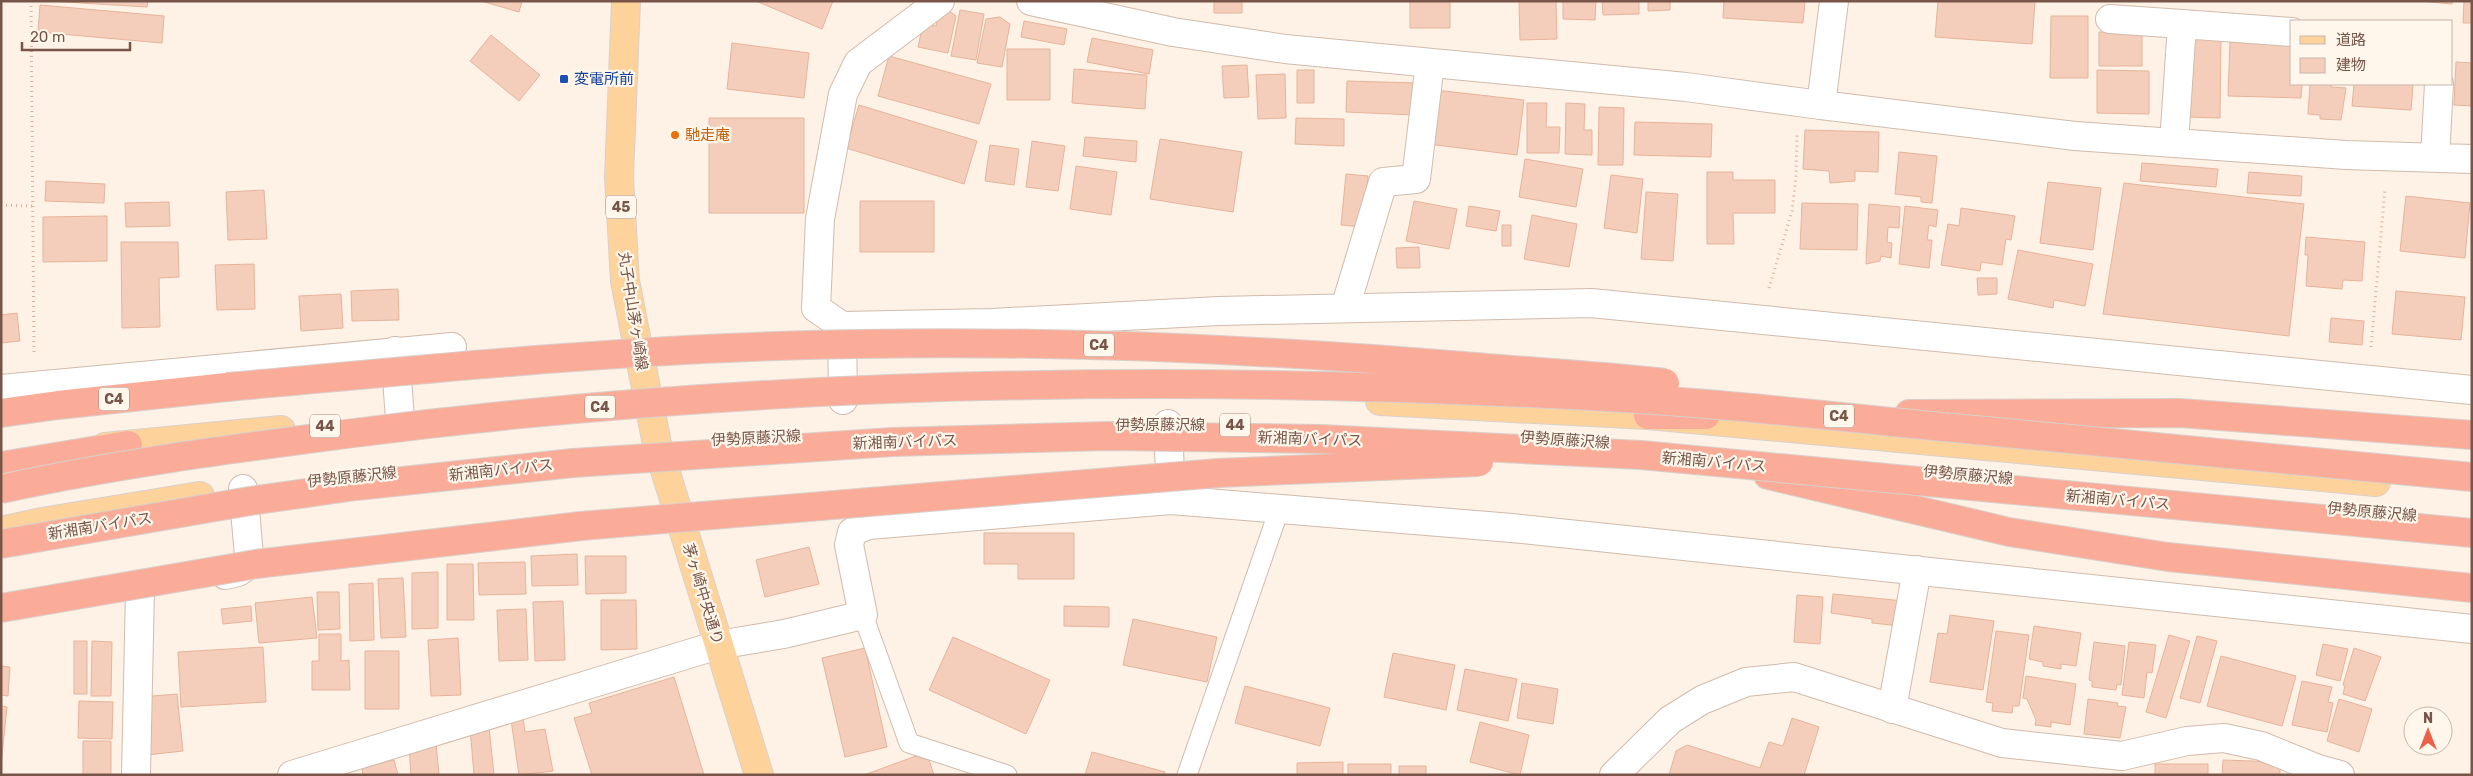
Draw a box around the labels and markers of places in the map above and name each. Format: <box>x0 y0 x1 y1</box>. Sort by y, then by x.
place label: 変電所前 <box>574 70 634 88</box>
marker: 変電所前 <box>558 73 570 85</box>
place label: 馳走庵 <box>685 126 730 144</box>
marker: 馳走庵 <box>669 129 681 141</box>

